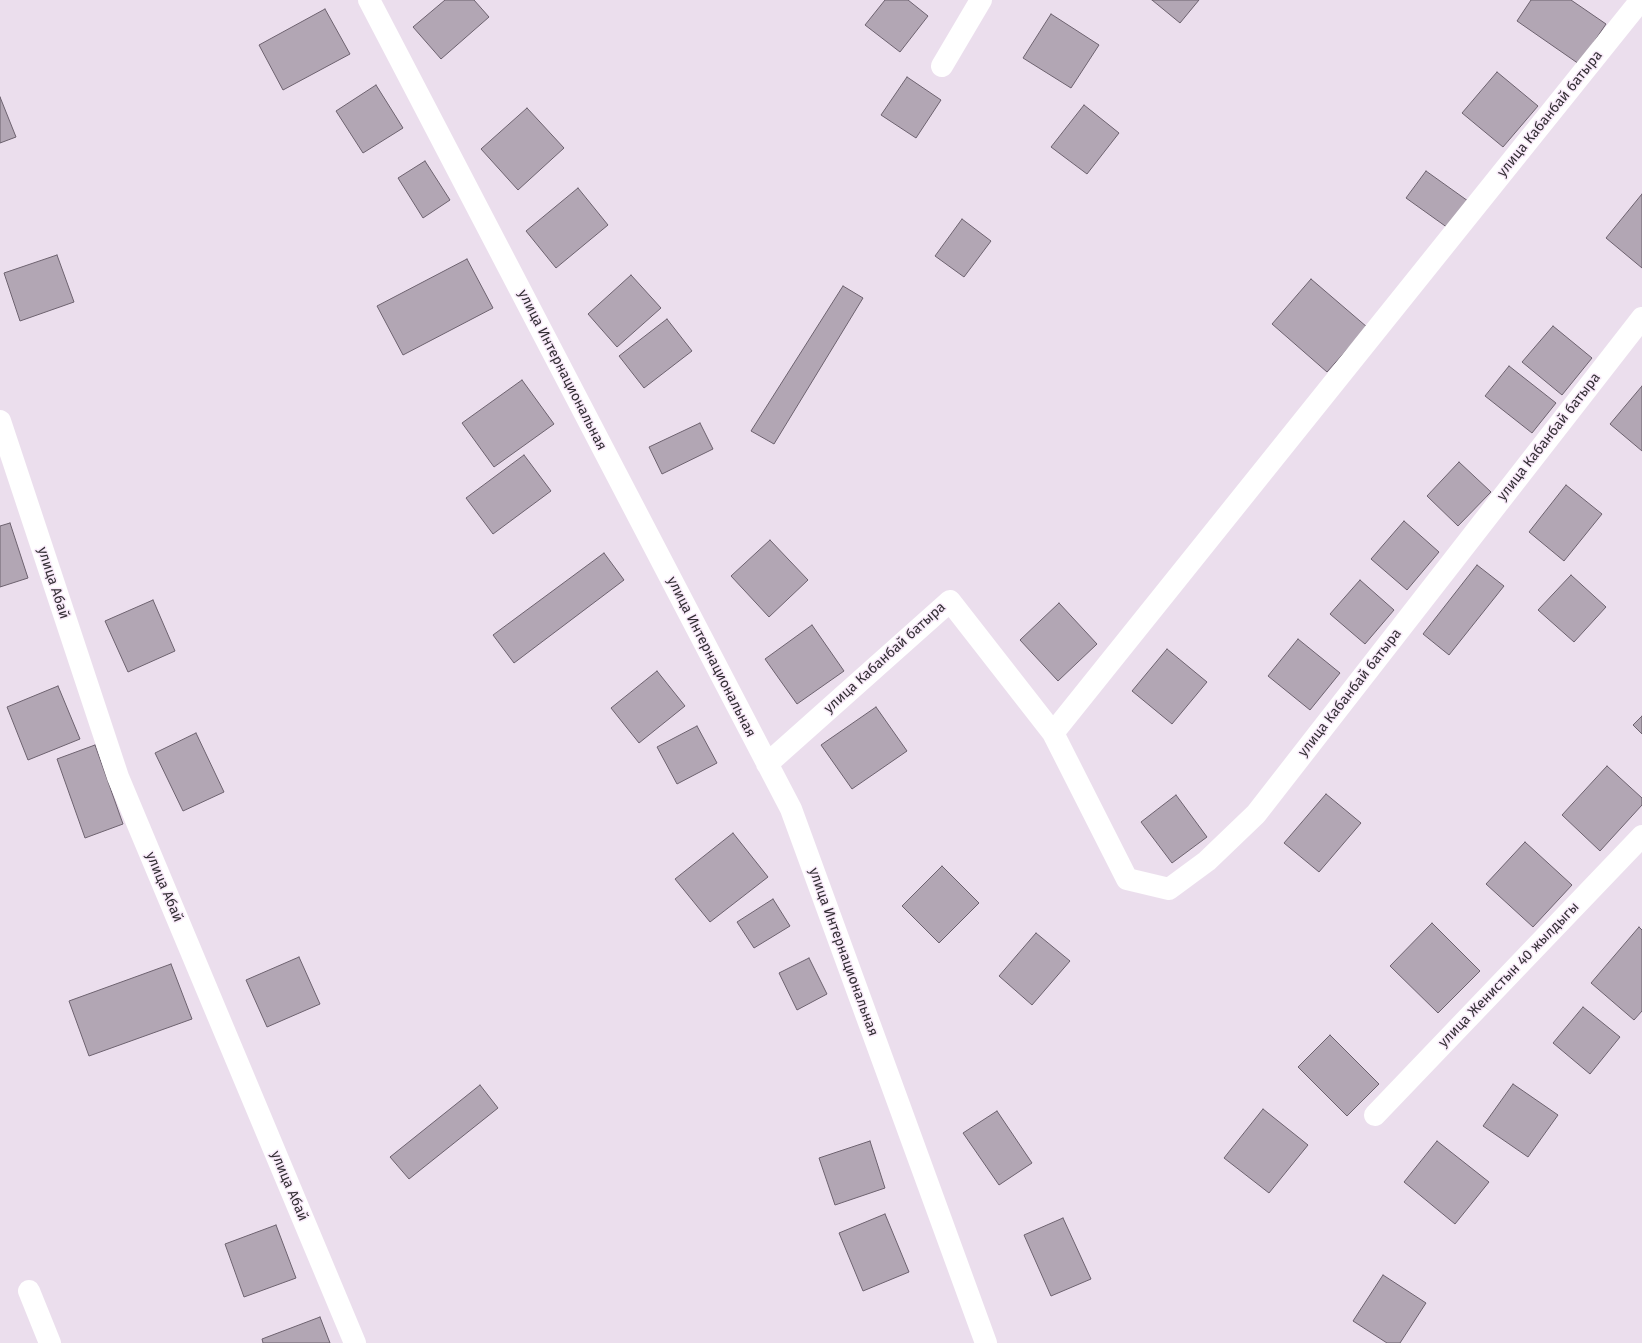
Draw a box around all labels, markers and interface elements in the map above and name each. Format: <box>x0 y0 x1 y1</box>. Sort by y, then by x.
street label: улица Кабанбай батыра <box>1494 47 1606 181</box>
street label: улица Интернациональная <box>514 287 610 453</box>
street label: улица Кабанбай батыра <box>1494 370 1604 504</box>
street label: улица Абай <box>33 545 73 621</box>
street label: улица Интернациональная <box>663 574 759 740</box>
street label: улица Кабанбай батыра <box>821 599 949 717</box>
street label: улица Кабанбай батыра <box>1295 626 1405 760</box>
street label: улица Абай <box>142 849 186 925</box>
street label: улица Интернациональная <box>805 865 881 1039</box>
street label: улица Женистын 40 жылдыгы <box>1435 899 1583 1051</box>
street label: улица Абай <box>267 1148 311 1224</box>

